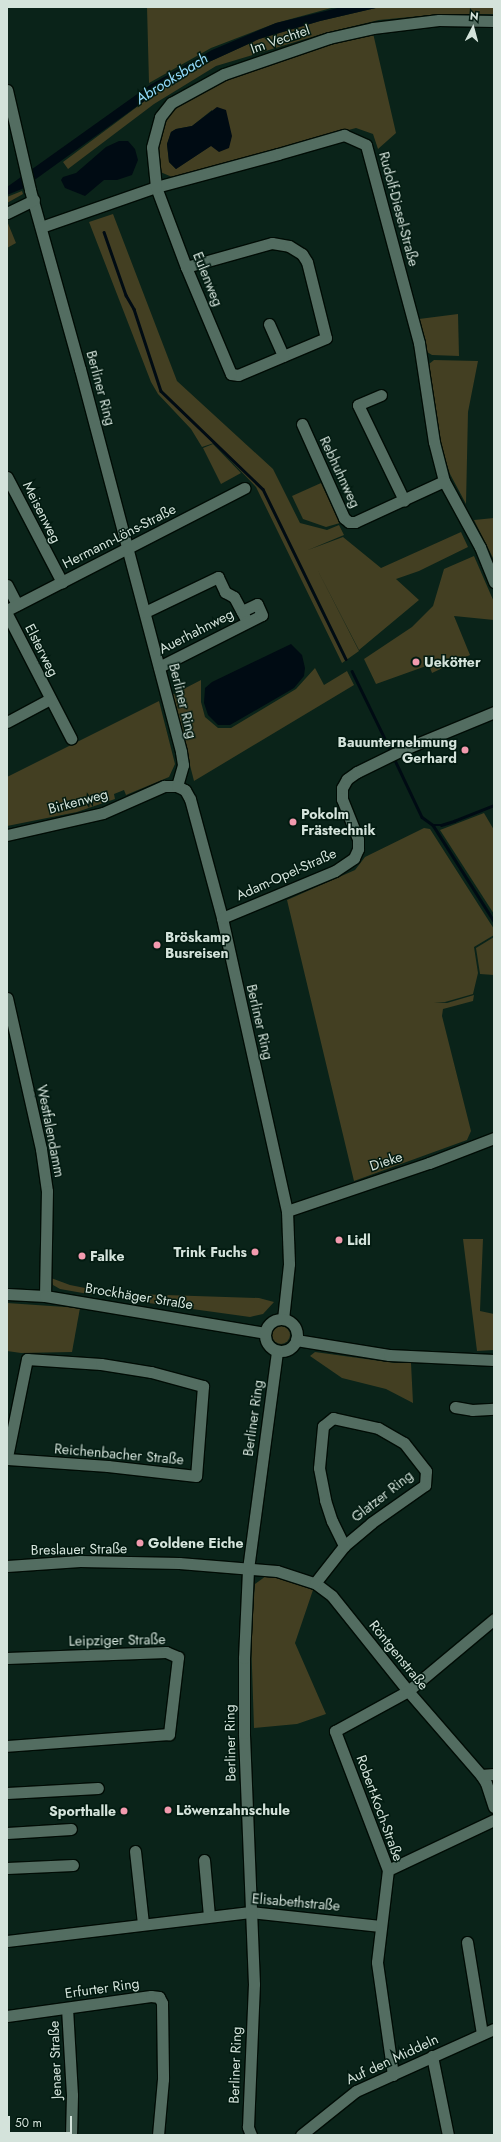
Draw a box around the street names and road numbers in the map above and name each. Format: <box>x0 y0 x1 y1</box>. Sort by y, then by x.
street label: Im Vechtel <box>248 21 312 57</box>
street label: Rudolf-Diesel-Straße <box>376 150 422 268</box>
street label: Eulenweg <box>189 249 227 309</box>
street label: Berliner Ring <box>83 349 119 427</box>
street label: Rebhuhnweg <box>316 434 364 510</box>
street label: Meisenweg <box>19 478 65 546</box>
street label: Hermann-Löns-Straße <box>60 500 178 572</box>
street label: Auerhahnweg <box>156 605 236 657</box>
street label: Elsterweg <box>22 621 62 679</box>
street label: Berliner Ring <box>166 662 200 740</box>
street label: Birkenweg <box>46 785 110 817</box>
street label: Adam-Opel-Straße <box>233 844 339 904</box>
street label: Berliner Ring <box>243 983 277 1061</box>
street label: Westfalendamm <box>34 1083 68 1179</box>
street label: Dieke <box>367 1148 405 1174</box>
street label: Brockhäger Straße <box>84 1279 194 1313</box>
street label: Berliner Ring <box>239 1379 267 1457</box>
street label: Reichenbacher Straße <box>54 1440 184 1468</box>
street label: Glatzer Ring <box>348 1467 416 1525</box>
street label: Breslauer Straße <box>31 1540 127 1558</box>
street label: Röntgenstraße <box>366 1617 432 1693</box>
street label: Leipziger Straße <box>68 1631 166 1649</box>
street label: Berliner Ring <box>221 1704 239 1782</box>
street label: Robert-Koch-Straße <box>353 1753 407 1863</box>
street label: Elisabethstraße <box>251 1890 341 1914</box>
street label: Erfurter Ring <box>64 1974 140 2002</box>
street label: Jenaer Straße <box>45 2020 65 2100</box>
street label: Berliner Ring <box>225 2026 245 2104</box>
street label: Auf den Middeln <box>343 2030 441 2088</box>

